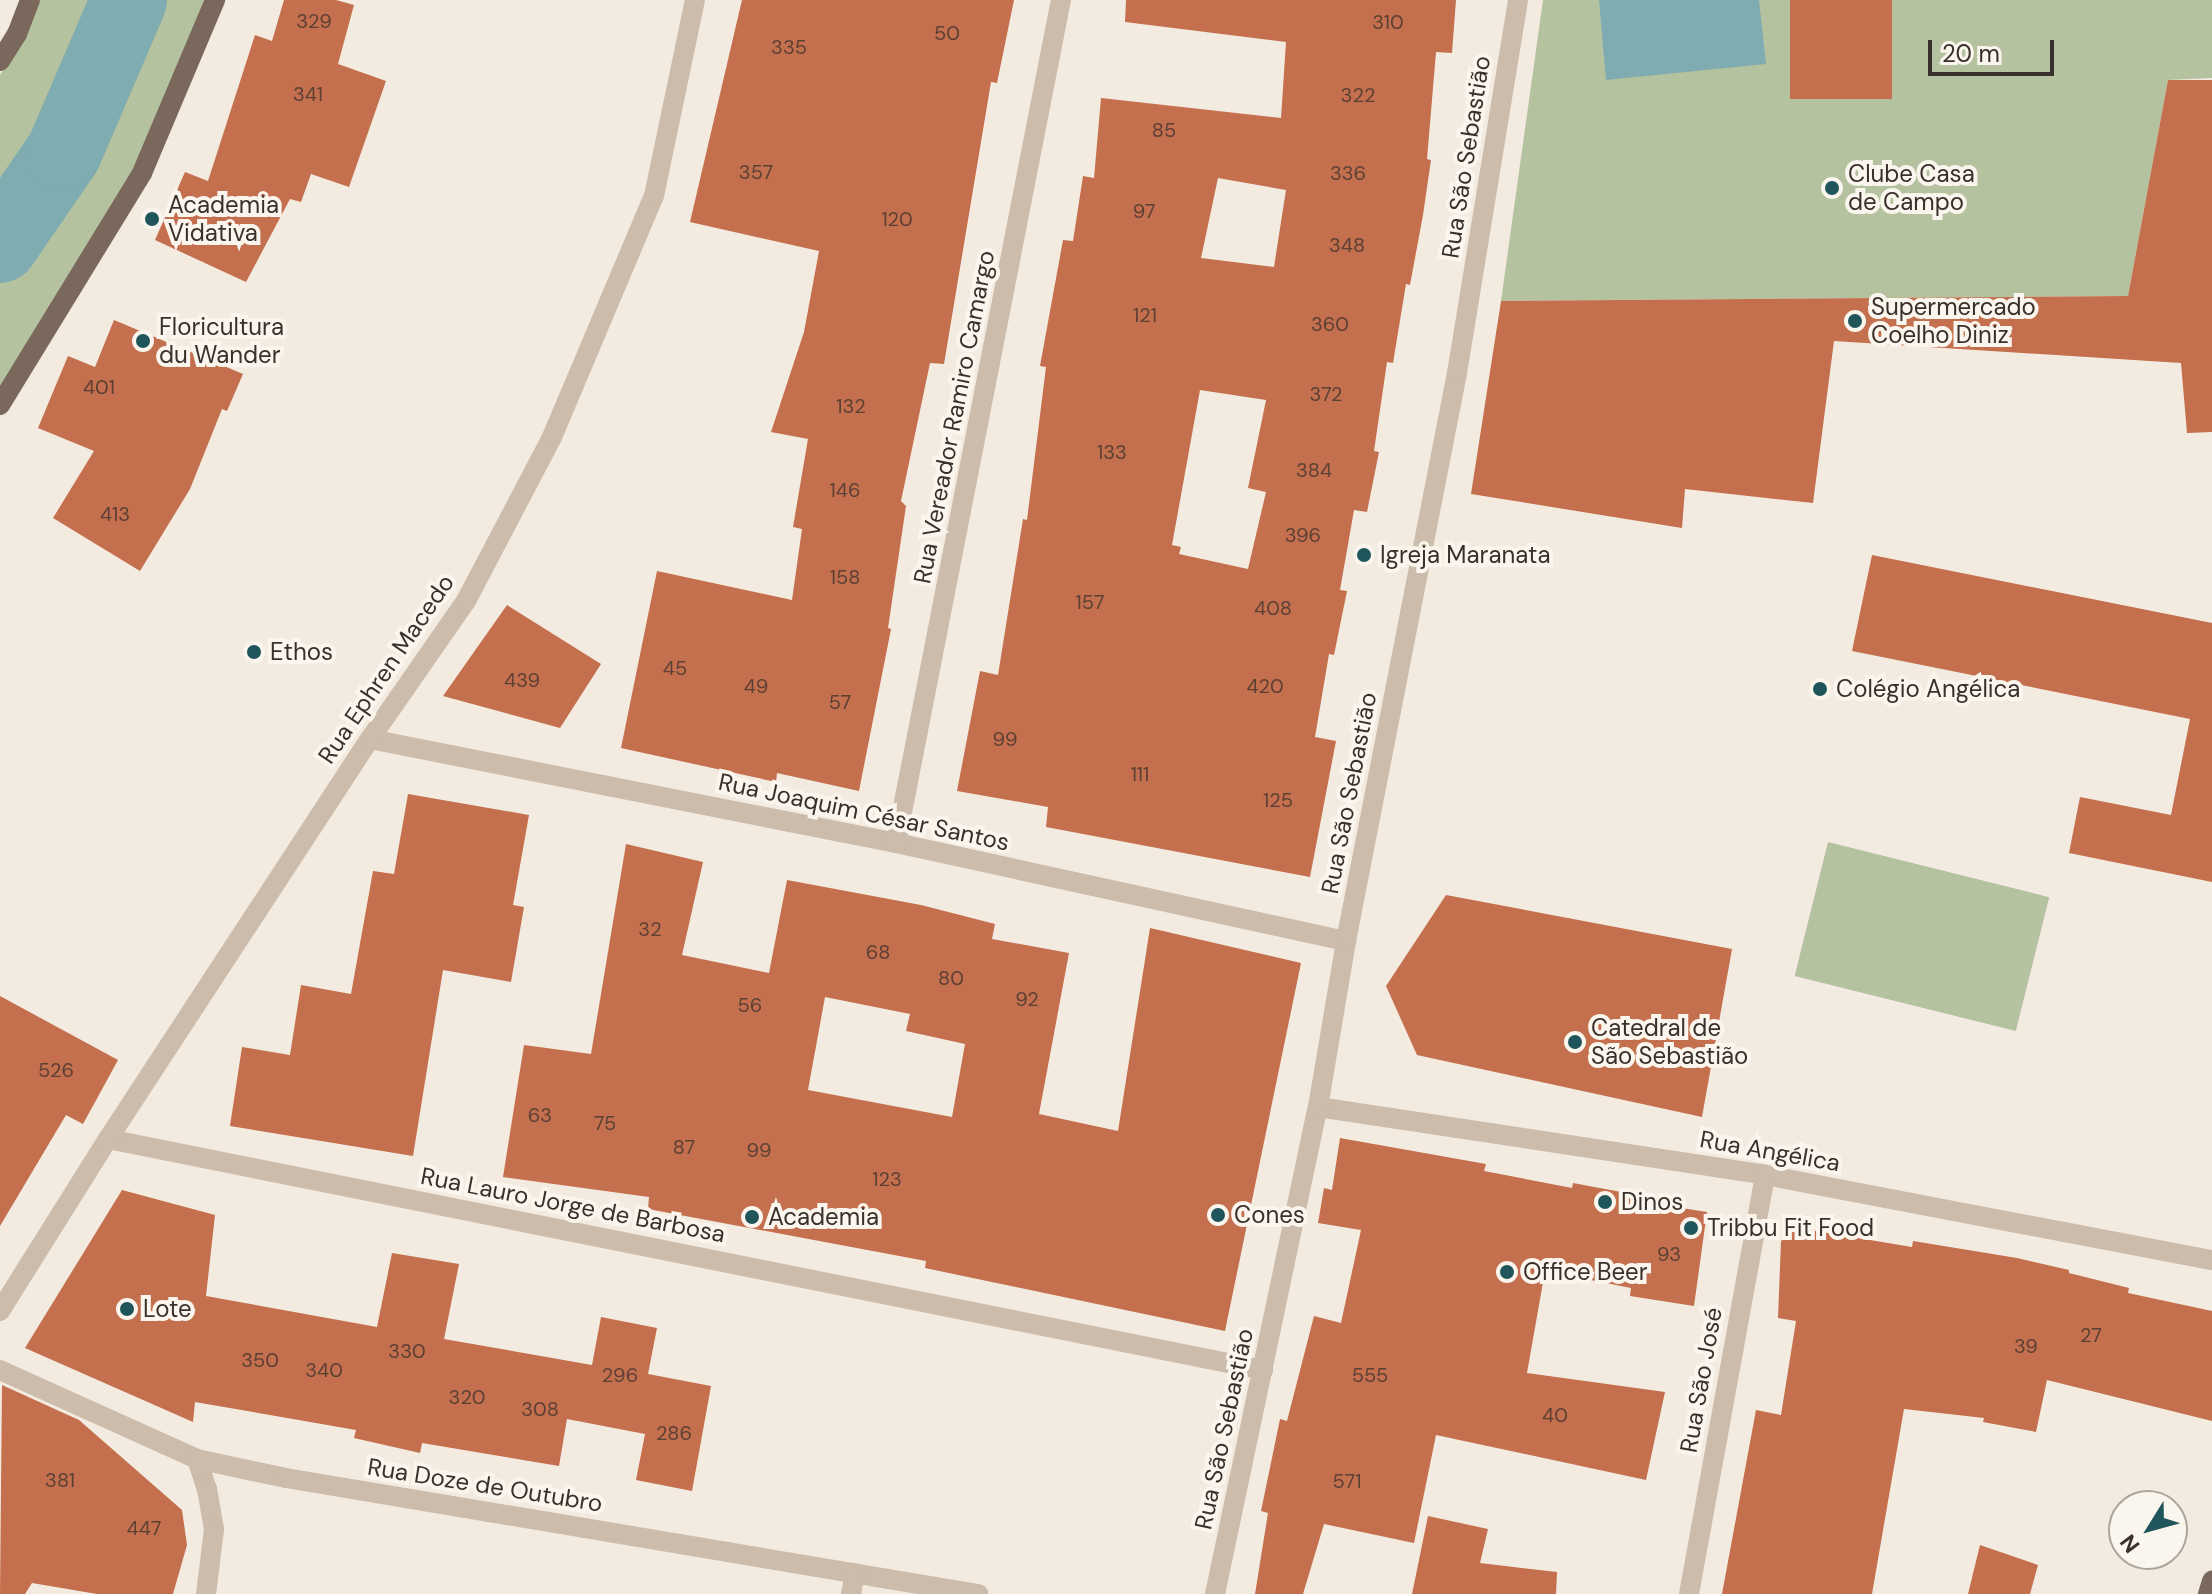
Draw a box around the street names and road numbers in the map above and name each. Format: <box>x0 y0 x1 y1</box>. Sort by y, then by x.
street label: Rua São Sebastião <box>1436 54 1496 260</box>
street label: Rua Vereador Ramiro Camargo <box>908 248 1000 586</box>
street label: Rua Ephren Macedo <box>312 569 460 769</box>
street label: Rua São Sebastião <box>1315 690 1383 896</box>
street label: Rua Joaquim César Santos <box>716 767 1012 857</box>
street label: Rua Angélica <box>1698 1125 1842 1177</box>
street label: Rua Lauro Jorge de Barbosa <box>418 1161 728 1249</box>
street label: Rua São José <box>1674 1305 1728 1455</box>
street label: Rua São Sebastião <box>1189 1326 1259 1532</box>
street label: Rua Doze de Outubro <box>365 1452 605 1518</box>

